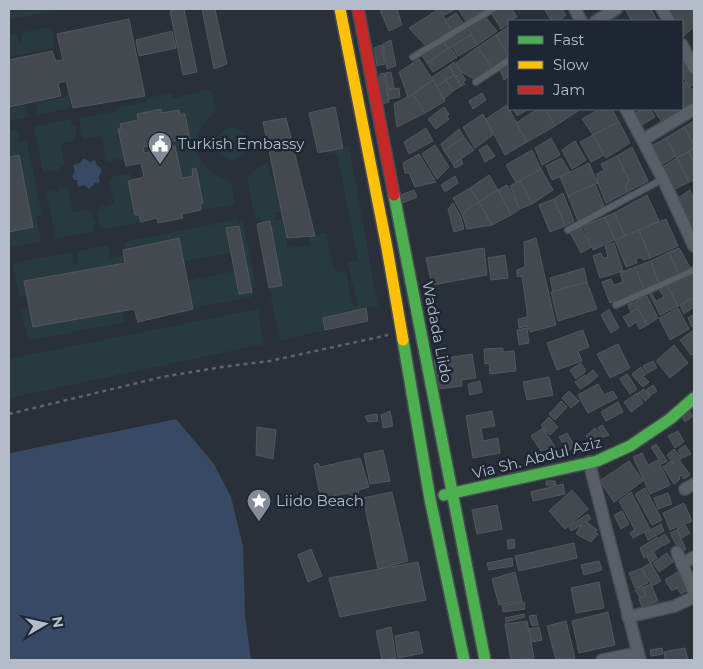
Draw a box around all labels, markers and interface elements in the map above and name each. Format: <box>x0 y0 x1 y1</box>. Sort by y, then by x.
legend <box>508 20 683 110</box>
text: Fast <box>553 30 584 49</box>
text: Slow <box>553 55 589 74</box>
text: Jam <box>552 80 585 99</box>
public building icon: Turkish Embassy <box>147 131 173 165</box>
place label: Turkish Embassy <box>178 134 305 153</box>
street label: Wadada Liido <box>418 279 457 384</box>
street label: Via Sh. Abdul Aziz <box>470 432 604 483</box>
place icon: Liido Beach <box>246 488 272 522</box>
place label: Liido Beach <box>276 491 364 510</box>
north arrow <box>20 599 70 649</box>
text: N <box>48 615 68 629</box>

